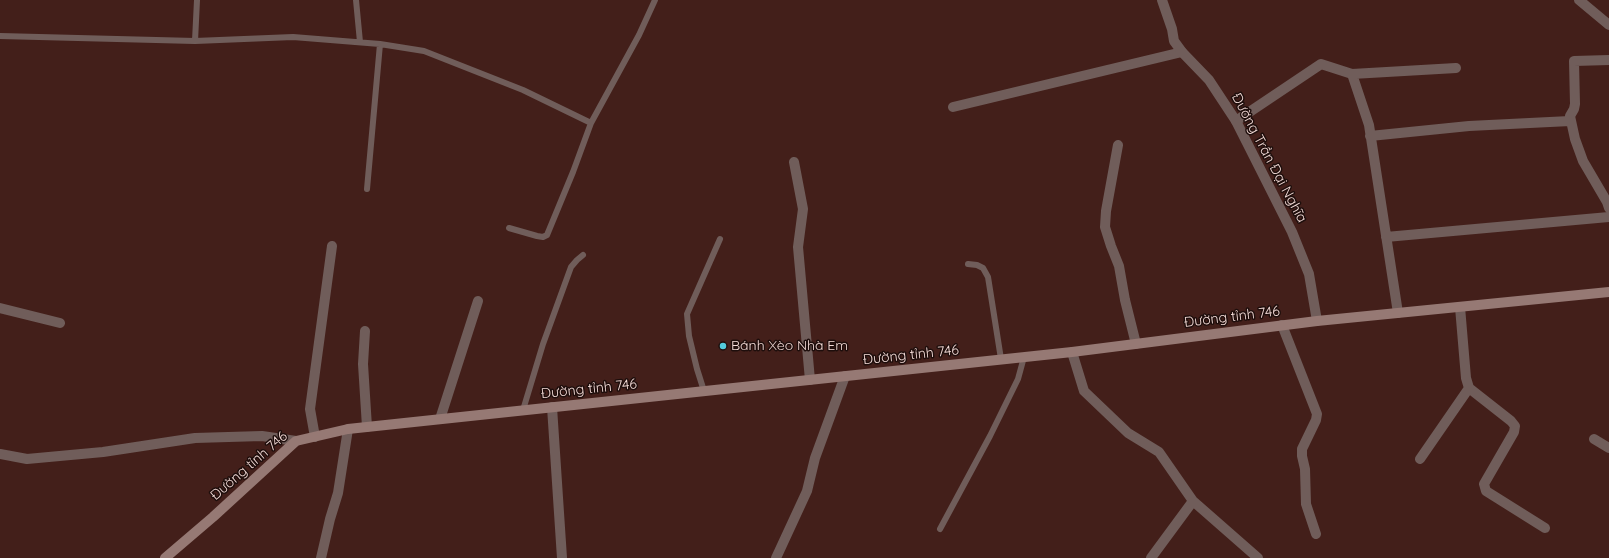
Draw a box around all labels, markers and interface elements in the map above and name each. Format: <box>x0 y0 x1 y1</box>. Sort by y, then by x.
street label: Đường Trần Đại Nghĩa <box>1228 90 1310 226</box>
street label: Đường tỉnh 746 <box>1183 303 1281 331</box>
place label: Bánh Xèo Nhà Em <box>731 338 848 354</box>
marker: Bánh Xèo Nhà Em <box>718 341 728 351</box>
street label: Đường tỉnh 746 <box>862 342 960 368</box>
street label: Đường tỉnh 746 <box>540 376 638 402</box>
street label: Đường tỉnh 746 <box>207 428 291 504</box>

